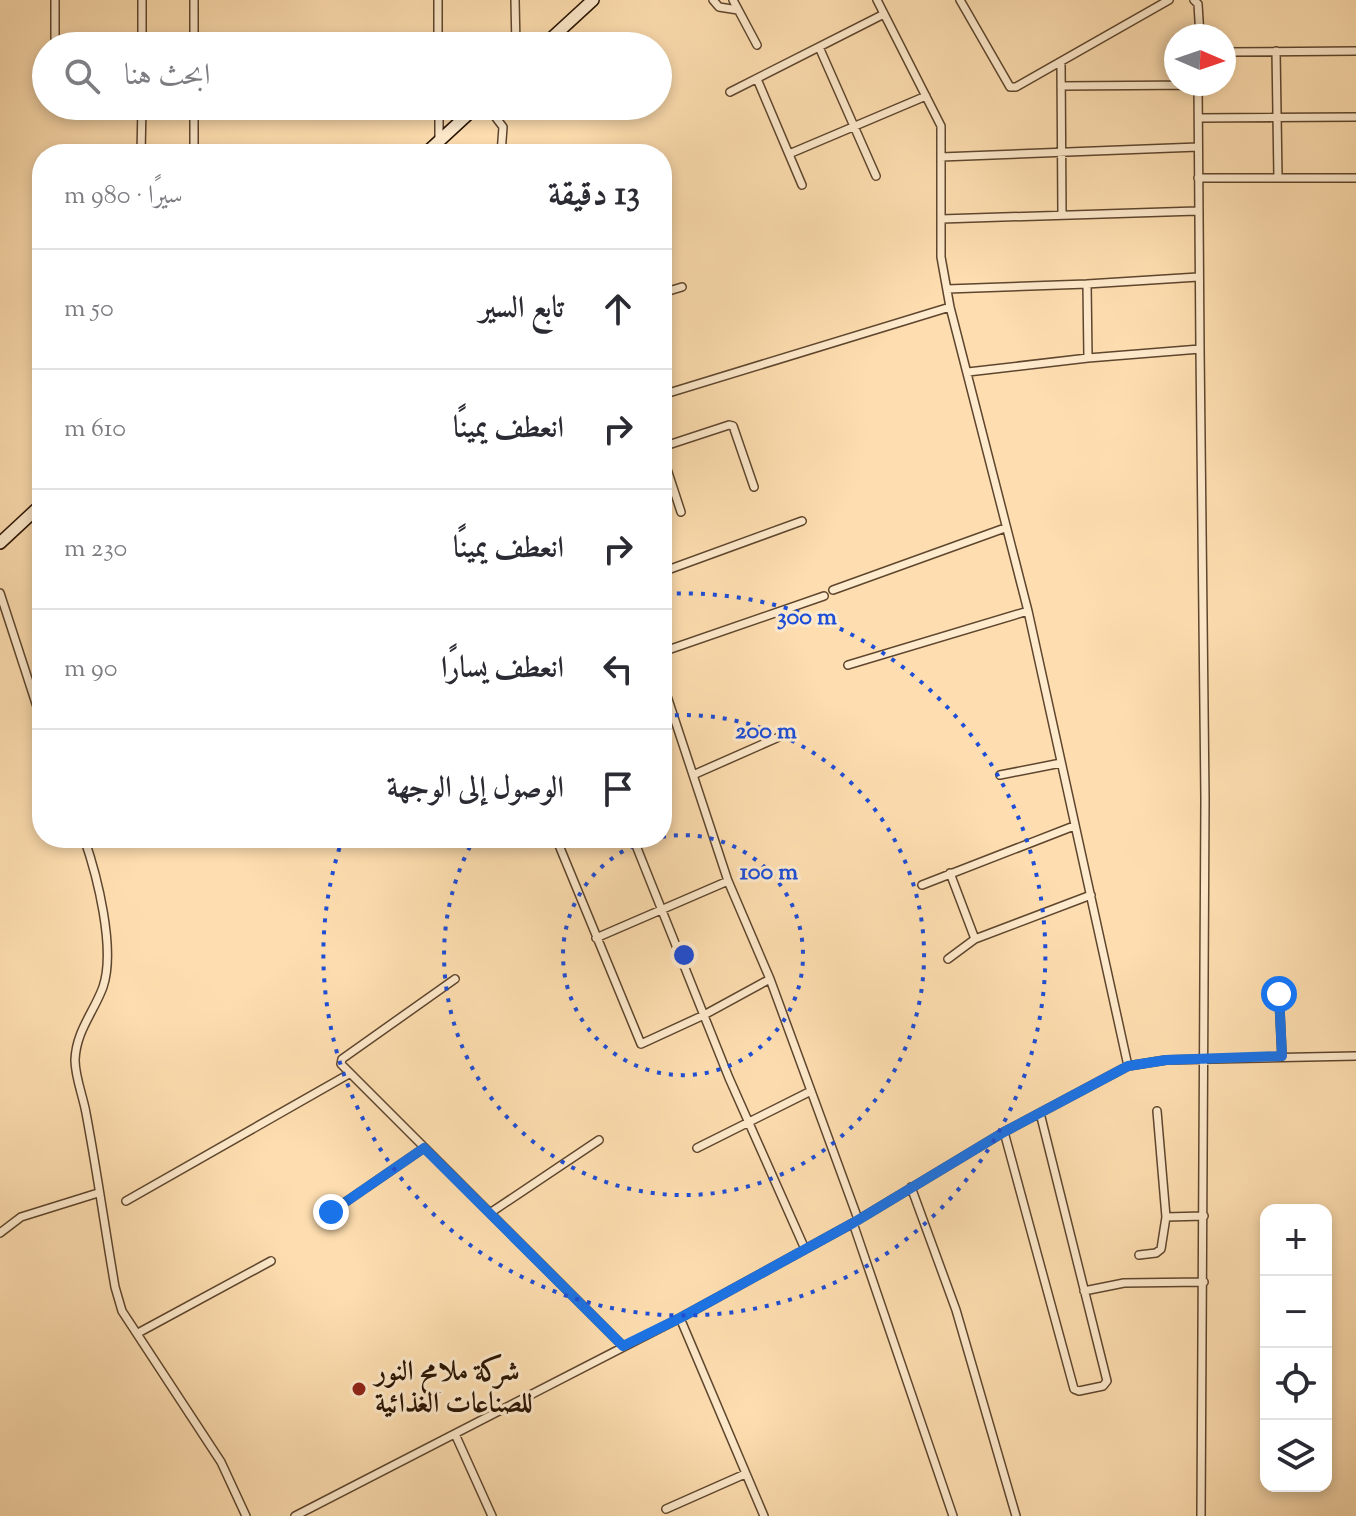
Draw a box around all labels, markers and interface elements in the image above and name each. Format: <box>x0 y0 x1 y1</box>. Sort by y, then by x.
north arrow <box>1164 24 1236 96</box>
search box <box>32 32 672 120</box>
icon: search <box>60 54 104 98</box>
text: ابحث هنا <box>124 55 210 98</box>
text: 13 دقيقة <box>548 171 640 220</box>
text: سيرًا · 980 m <box>64 178 183 215</box>
icon: ahead <box>596 287 640 331</box>
text: تابع السير <box>479 288 564 331</box>
text: 50 m <box>64 291 114 328</box>
icon: right <box>596 407 640 451</box>
text: انعطف يمينًا <box>453 408 564 451</box>
text: 610 m <box>64 411 126 448</box>
icon: right <box>596 527 640 571</box>
text: انعطف يمينًا <box>453 528 564 571</box>
text: 230 m <box>64 531 127 568</box>
text: 300 m <box>777 601 837 635</box>
icon: left <box>596 647 640 691</box>
text: انعطف يسارًا <box>441 648 564 691</box>
text: 90 m <box>64 651 117 688</box>
text: 200 m <box>735 715 797 749</box>
icon: arrive <box>596 767 640 811</box>
text: الوصول إلى الوجهة <box>387 768 564 811</box>
text: 100 m <box>740 856 798 890</box>
centre of rings <box>670 941 698 969</box>
route start <box>1261 976 1297 1012</box>
route end <box>313 1194 349 1230</box>
map controls <box>1260 1204 1332 1492</box>
button: + <box>1260 1204 1332 1276</box>
button: − <box>1260 1276 1332 1348</box>
button: locate <box>1260 1348 1332 1420</box>
place label: شركة ملامح النور للصناعات الغذائية <box>372 1353 532 1425</box>
marker: شركة ملامح النور للصناعات الغذائية <box>350 1380 368 1398</box>
button: layers <box>1260 1420 1332 1492</box>

